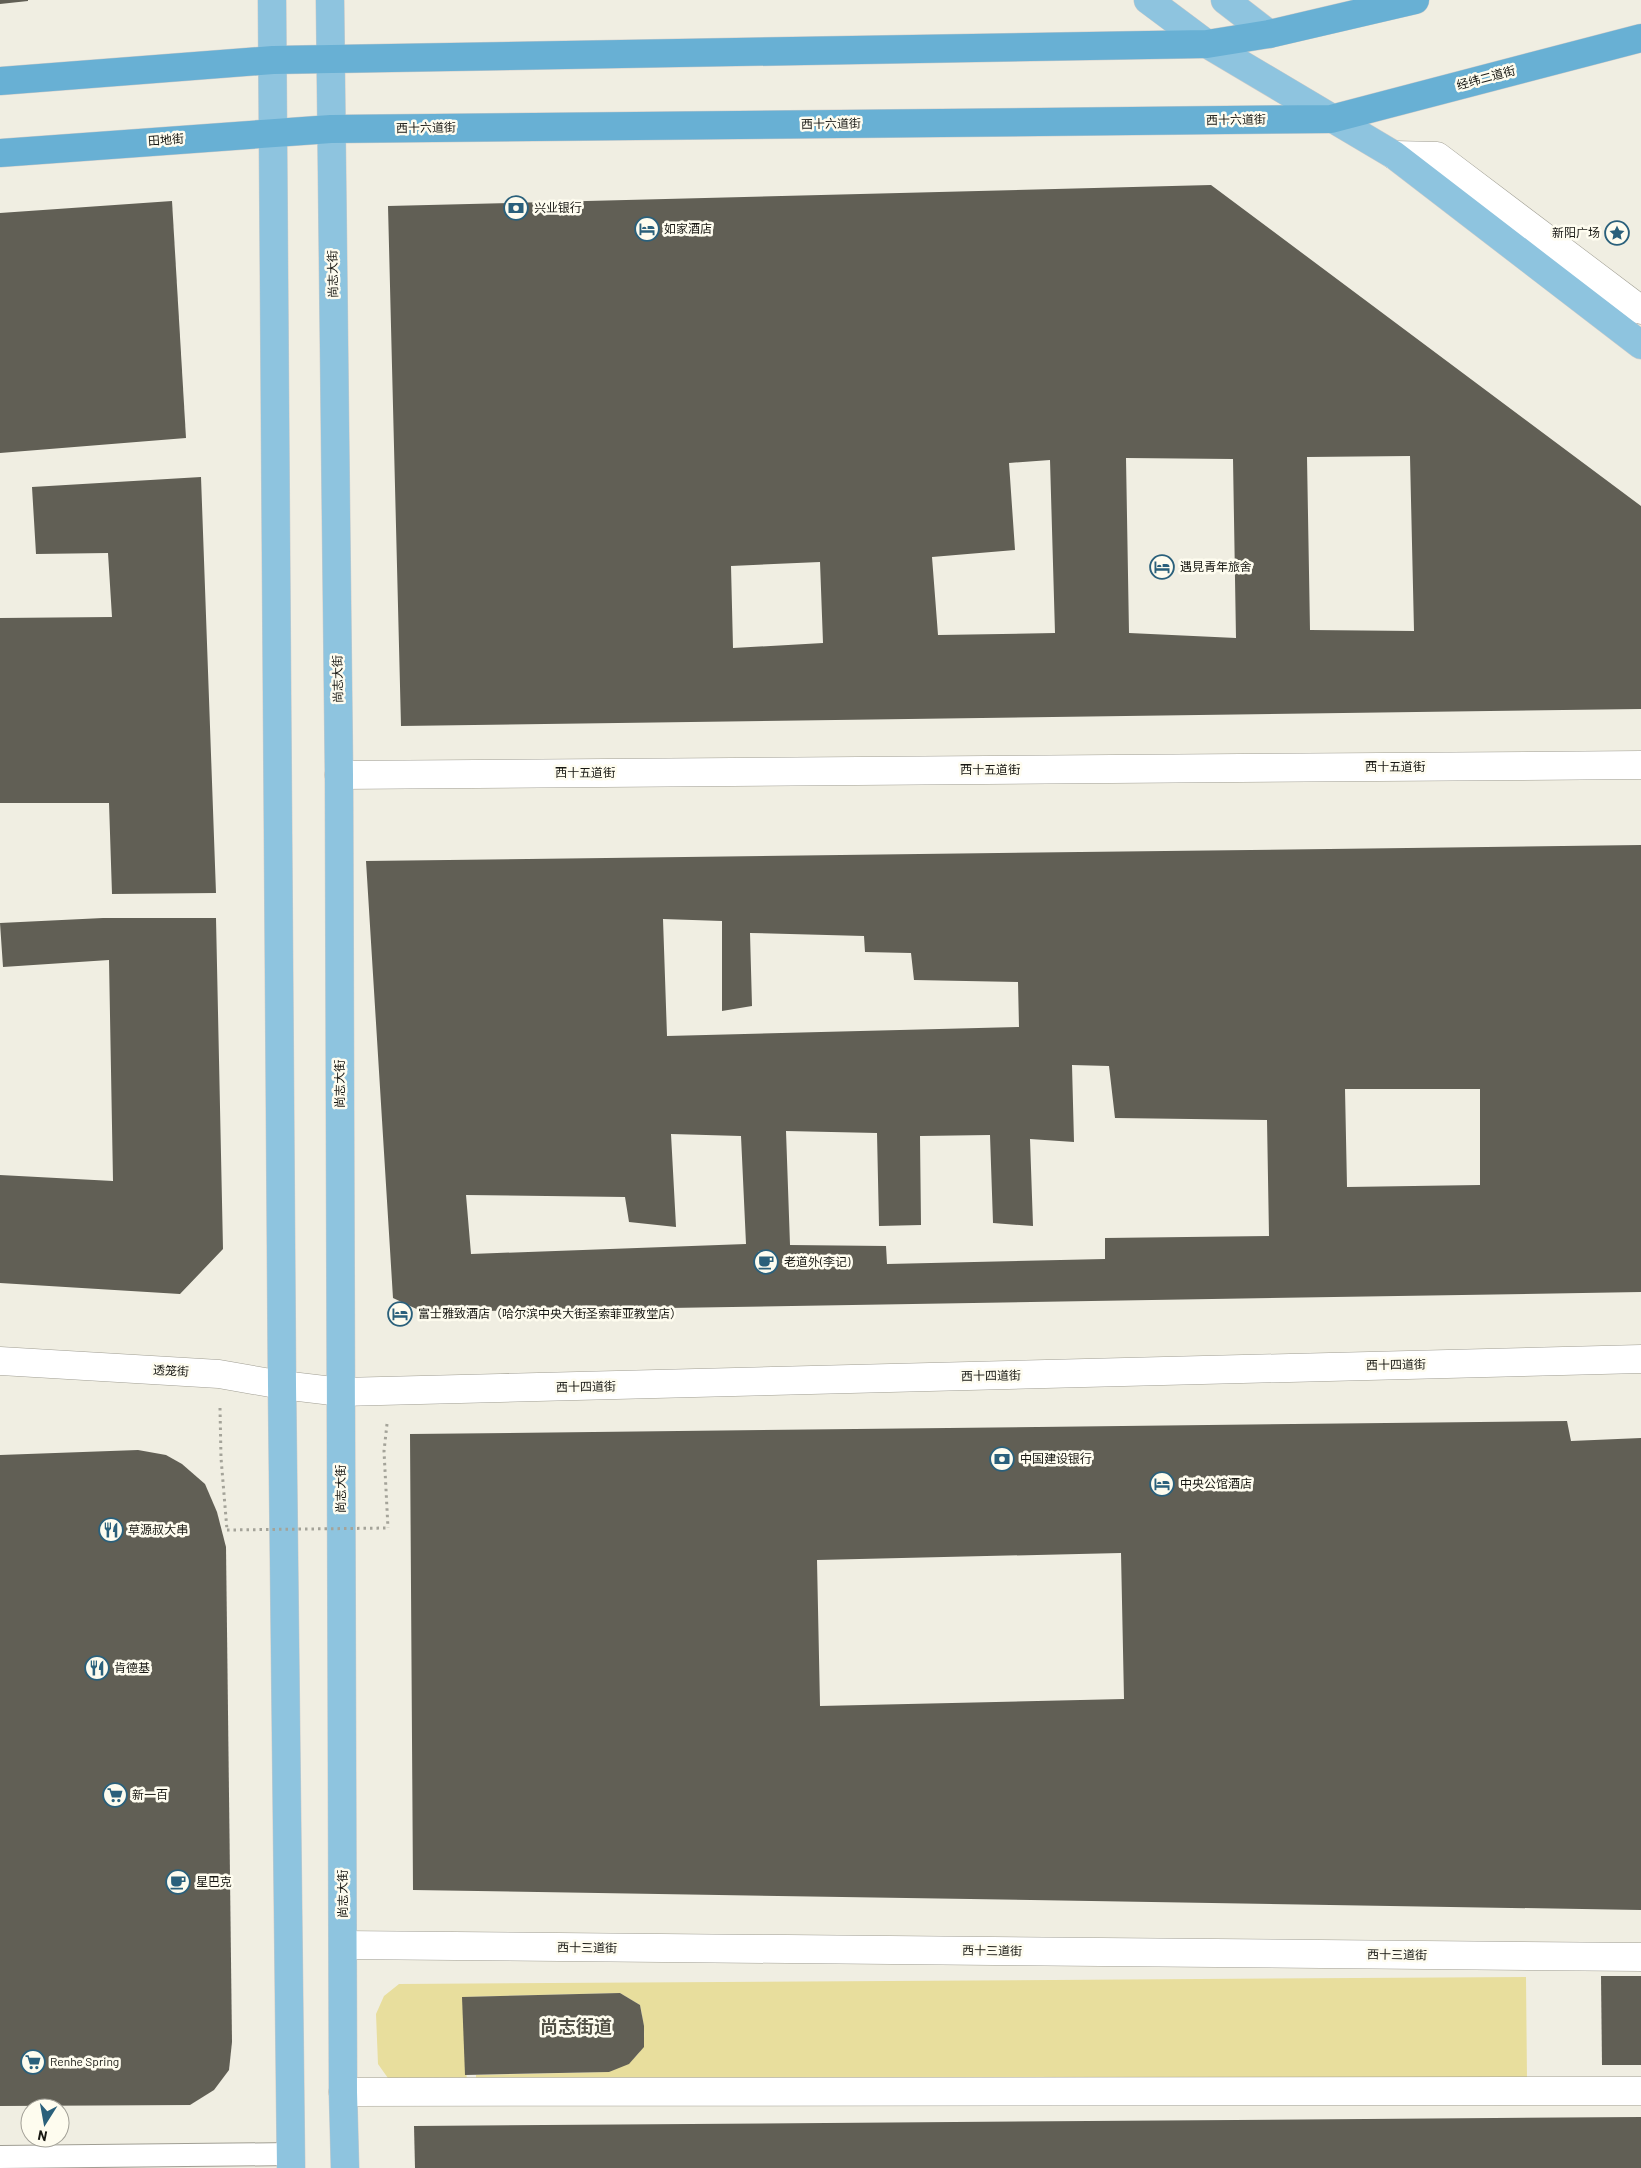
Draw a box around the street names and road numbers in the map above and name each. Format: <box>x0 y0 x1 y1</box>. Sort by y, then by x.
street label: 经纬二道街 <box>1455 63 1517 92</box>
street label: 西十六道街 <box>1206 111 1266 127</box>
street label: 西十六道街 <box>801 115 861 131</box>
street label: 西十六道街 <box>396 119 456 135</box>
street label: 田地街 <box>147 131 184 147</box>
street label: 尚志大街 <box>325 250 339 298</box>
street label: 尚志大街 <box>330 655 344 703</box>
street label: 西十五道街 <box>1365 759 1425 773</box>
street label: 西十五道街 <box>960 762 1020 776</box>
street label: 西十五道街 <box>555 765 615 779</box>
street label: 尚志大街 <box>332 1060 346 1108</box>
street label: 西十四道街 <box>1366 1356 1426 1372</box>
street label: 透笼街 <box>153 1362 189 1378</box>
street label: 西十四道街 <box>961 1367 1021 1383</box>
street label: 西十四道街 <box>556 1378 616 1394</box>
street label: 尚志大街 <box>333 1465 347 1513</box>
street label: 尚志大街 <box>335 1870 349 1918</box>
street label: 西十三道街 <box>557 1939 617 1955</box>
street label: 西十三道街 <box>962 1942 1022 1958</box>
street label: 西十三道街 <box>1367 1946 1427 1962</box>

